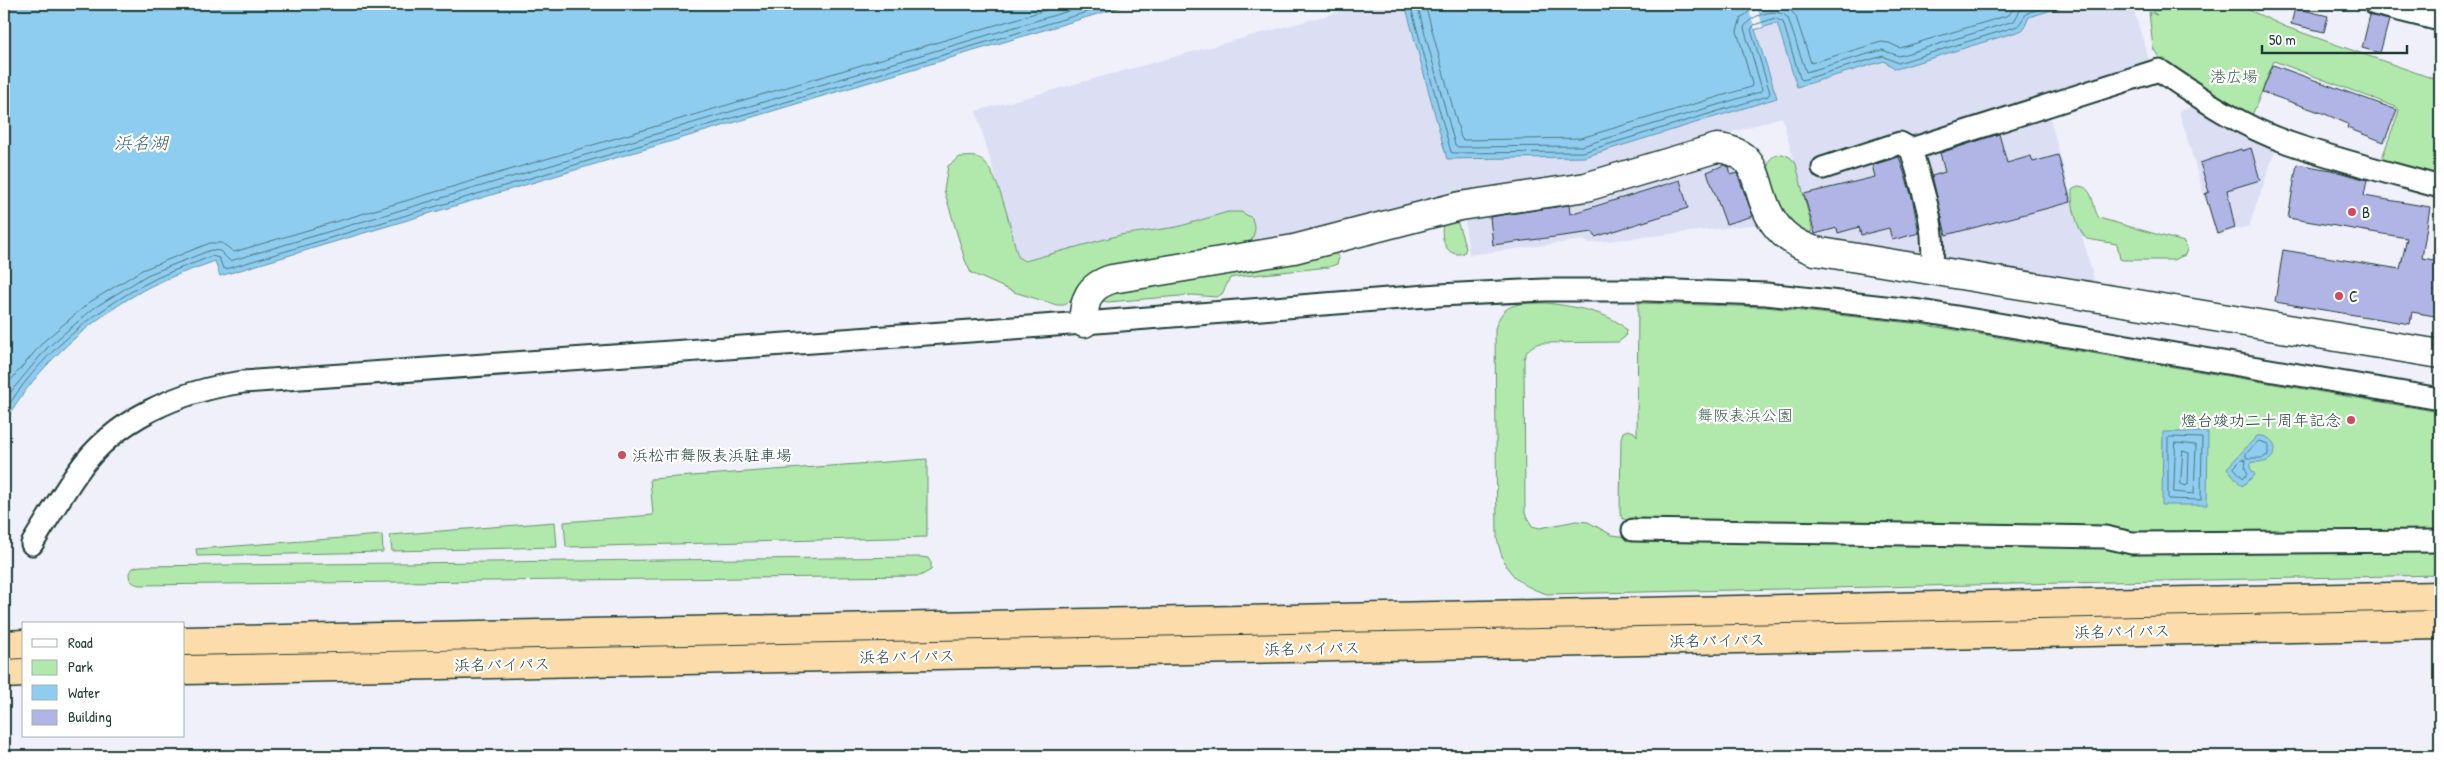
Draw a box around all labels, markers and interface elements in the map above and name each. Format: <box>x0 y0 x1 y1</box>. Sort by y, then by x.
scale bar <box>2262 22 2406 54</box>
text: 50 m <box>2269 29 2296 50</box>
park label: 港広場 <box>2210 65 2258 87</box>
water label: 浜名湖 <box>114 130 170 155</box>
place label: B <box>2362 201 2370 223</box>
marker: B <box>2346 206 2358 218</box>
place label: C <box>2349 285 2358 307</box>
marker: C <box>2333 290 2345 302</box>
park label: 舞阪表浜公園 <box>1697 404 1793 426</box>
place label: 燈台竣功二十周年記念 <box>2181 409 2341 431</box>
marker: 燈台竣功二十周年記念 <box>2345 414 2357 426</box>
place label: 浜松市舞阪表浜駐車場 <box>632 444 792 466</box>
marker: 浜松市舞阪表浜駐車場 <box>616 449 628 461</box>
street label: 浜名バイパス <box>2074 619 2170 643</box>
legend <box>22 622 185 738</box>
street label: 浜名バイパス <box>1669 628 1765 652</box>
text: Road <box>68 632 93 653</box>
street label: 浜名バイパス <box>1264 636 1360 660</box>
street label: 浜名バイパス <box>859 644 955 668</box>
street label: 浜名バイパス <box>454 652 550 676</box>
text: Park <box>68 656 93 677</box>
text: Water <box>68 682 100 703</box>
text: Building <box>68 706 112 727</box>

